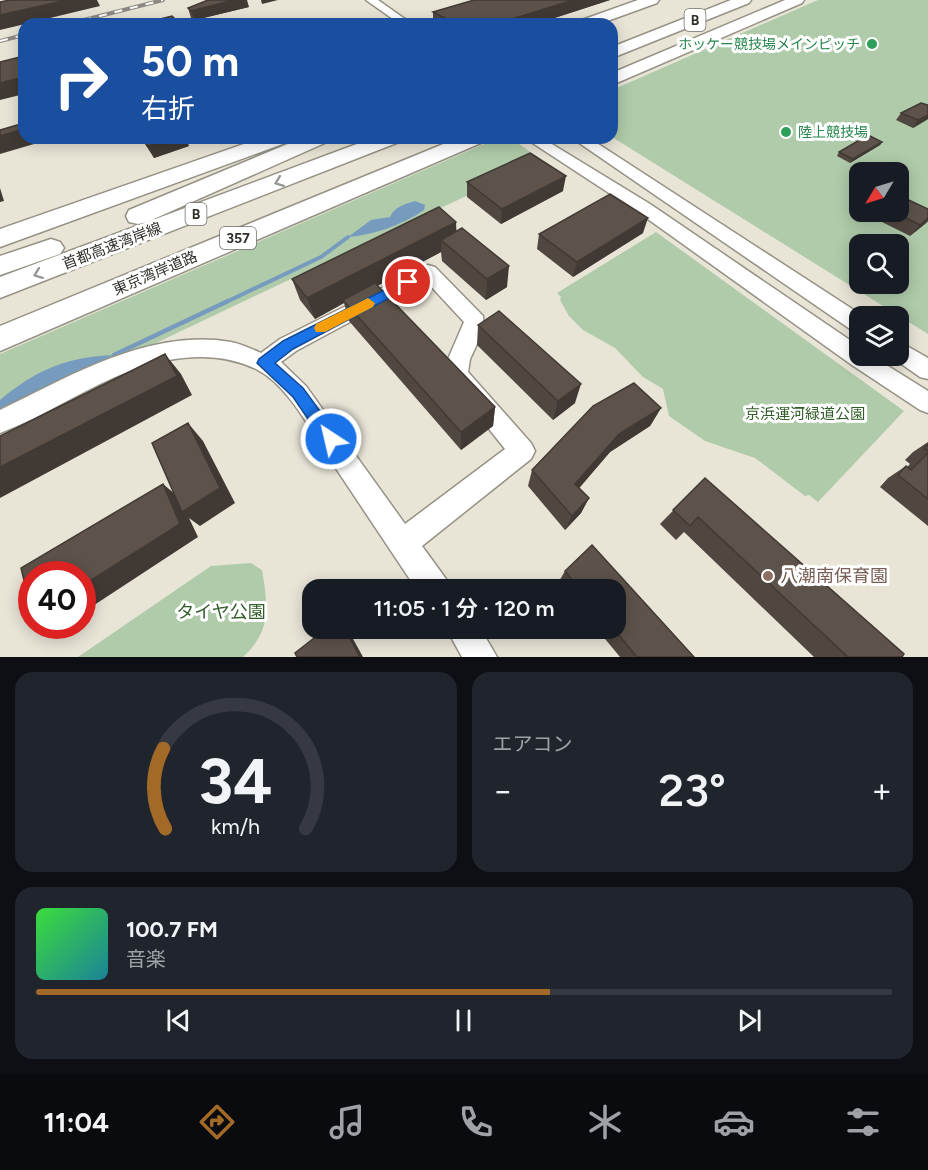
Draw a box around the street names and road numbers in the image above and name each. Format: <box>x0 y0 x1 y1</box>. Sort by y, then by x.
road number: B <box>684 9 706 31</box>
road number: B <box>186 203 206 225</box>
street label: 首都高速湾岸線 <box>60 219 164 273</box>
road number: 357 <box>220 227 256 249</box>
street label: 東京湾岸道路 <box>110 247 200 299</box>

